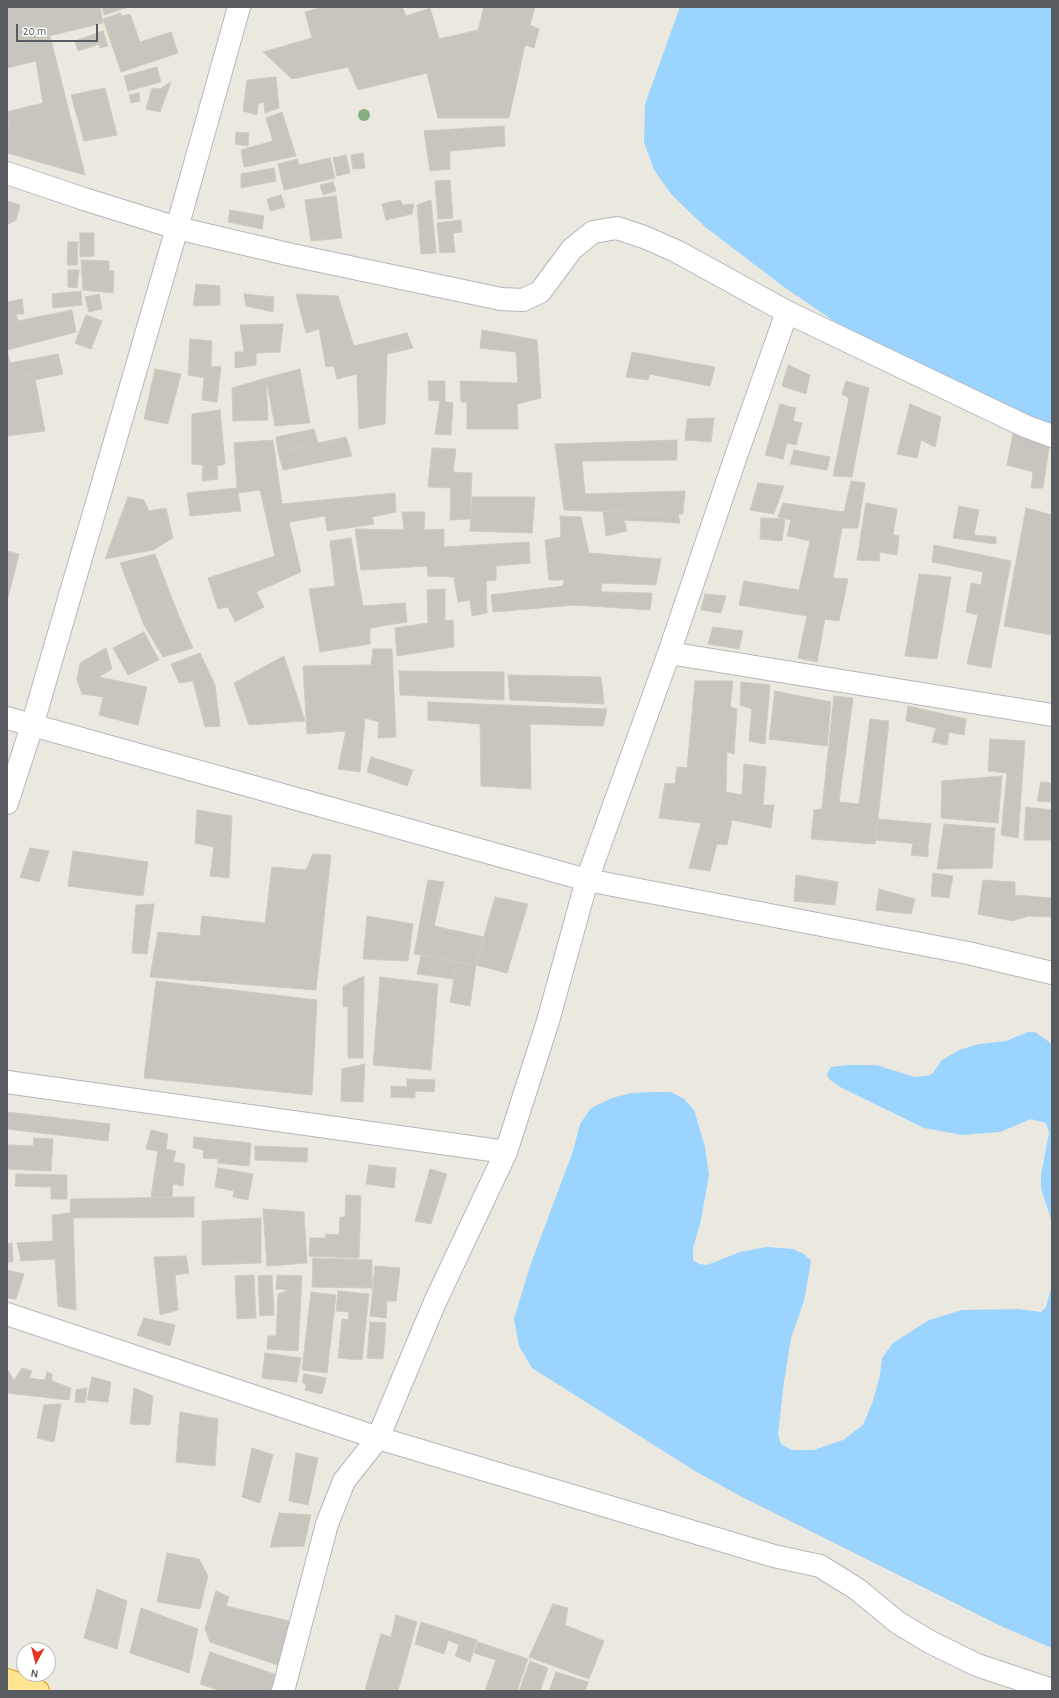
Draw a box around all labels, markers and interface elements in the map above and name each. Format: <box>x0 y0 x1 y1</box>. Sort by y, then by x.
scale bar <box>18 16 100 42</box>
text: 20 m <box>23 25 46 37</box>
north arrow <box>16 1642 56 1682</box>
text: N <box>30 1667 39 1679</box>

